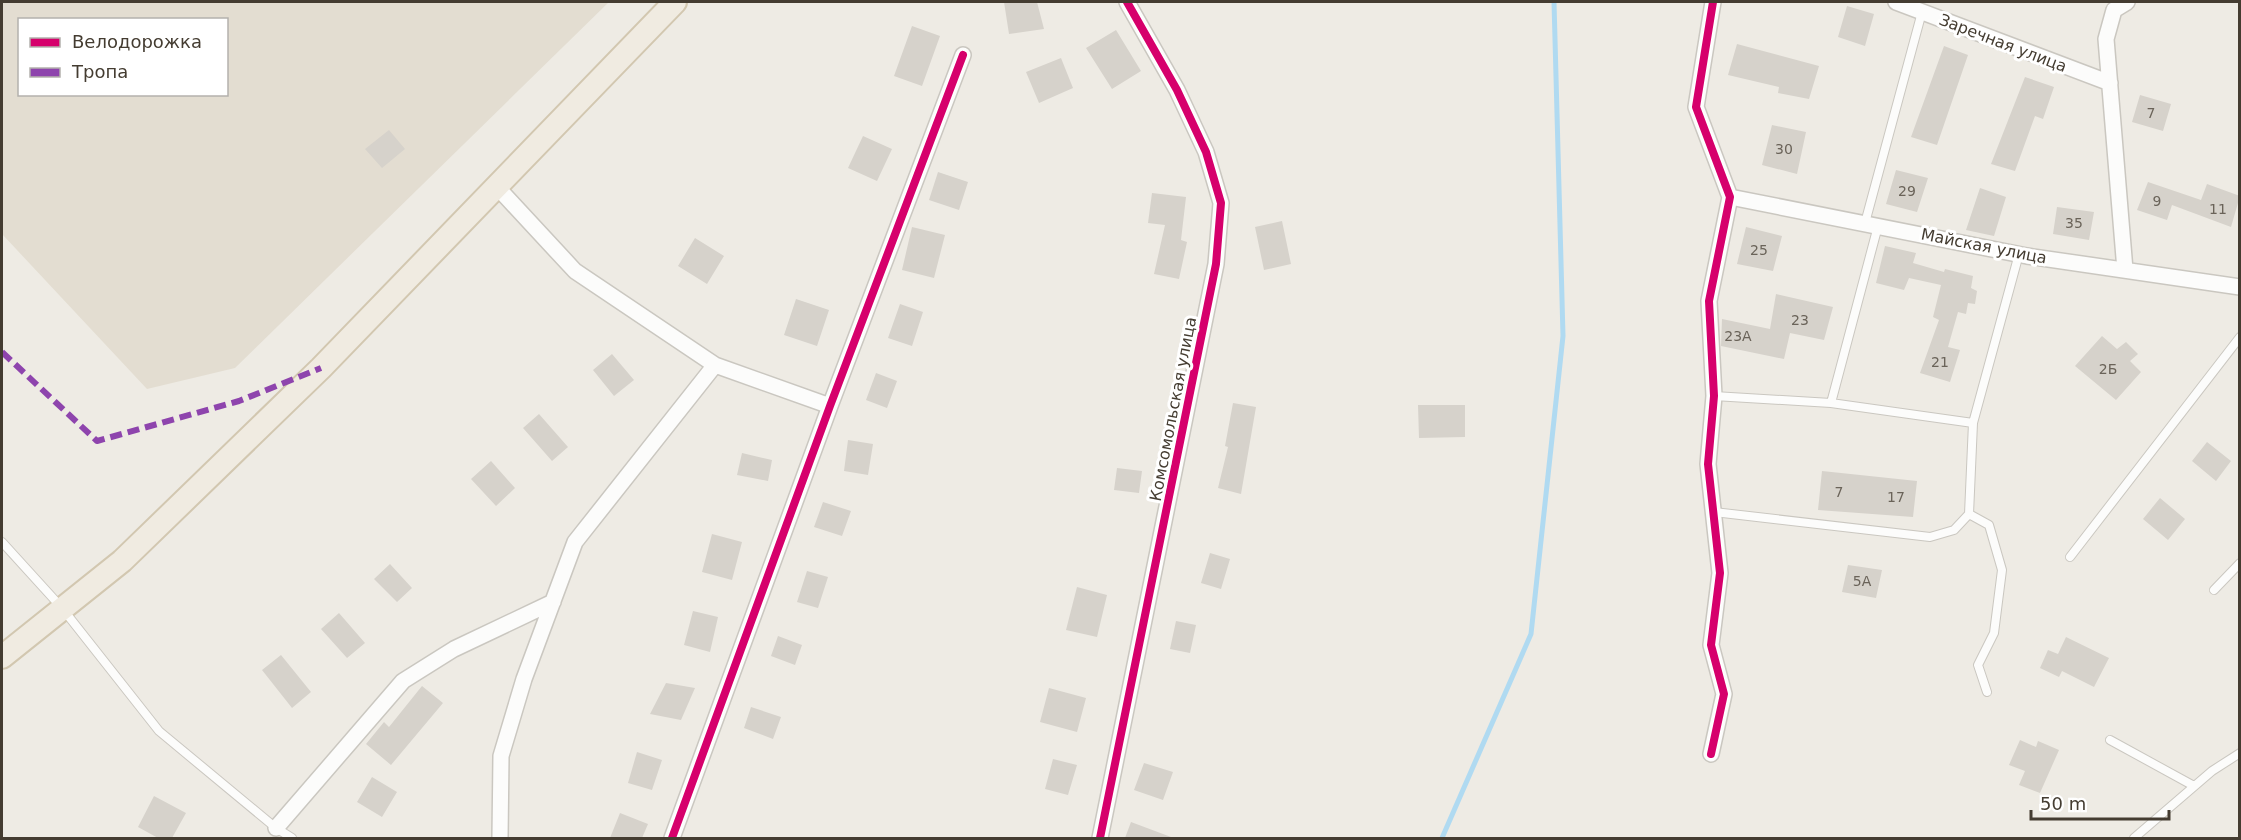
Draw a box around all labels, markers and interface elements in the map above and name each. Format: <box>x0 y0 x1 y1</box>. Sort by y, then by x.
street label: Заречная улица <box>1936 10 2070 76</box>
legend <box>18 18 228 96</box>
text: Велодорожка <box>72 31 202 52</box>
text: Тропа <box>71 61 128 82</box>
house number: 7 <box>2147 105 2155 121</box>
house number: 30 <box>1775 141 1793 157</box>
house number: 29 <box>1898 183 1916 199</box>
house number: 9 <box>2153 193 2161 209</box>
house number: 11 <box>2209 201 2227 217</box>
house number: 35 <box>2065 215 2083 231</box>
street label: Майская улица <box>1919 224 2049 268</box>
house number: 25 <box>1750 242 1768 258</box>
house number: 23 <box>1791 312 1809 328</box>
street label: Комсомольская улица <box>1146 315 1200 503</box>
house number: 23А <box>1724 328 1752 344</box>
house number: 21 <box>1931 354 1949 370</box>
house number: 2Б <box>2099 361 2117 377</box>
house number: 7 <box>1835 484 1843 500</box>
house number: 17 <box>1887 489 1905 505</box>
house number: 5А <box>1853 573 1872 589</box>
scale bar <box>2031 783 2169 821</box>
text: 50 m <box>2040 793 2086 814</box>

